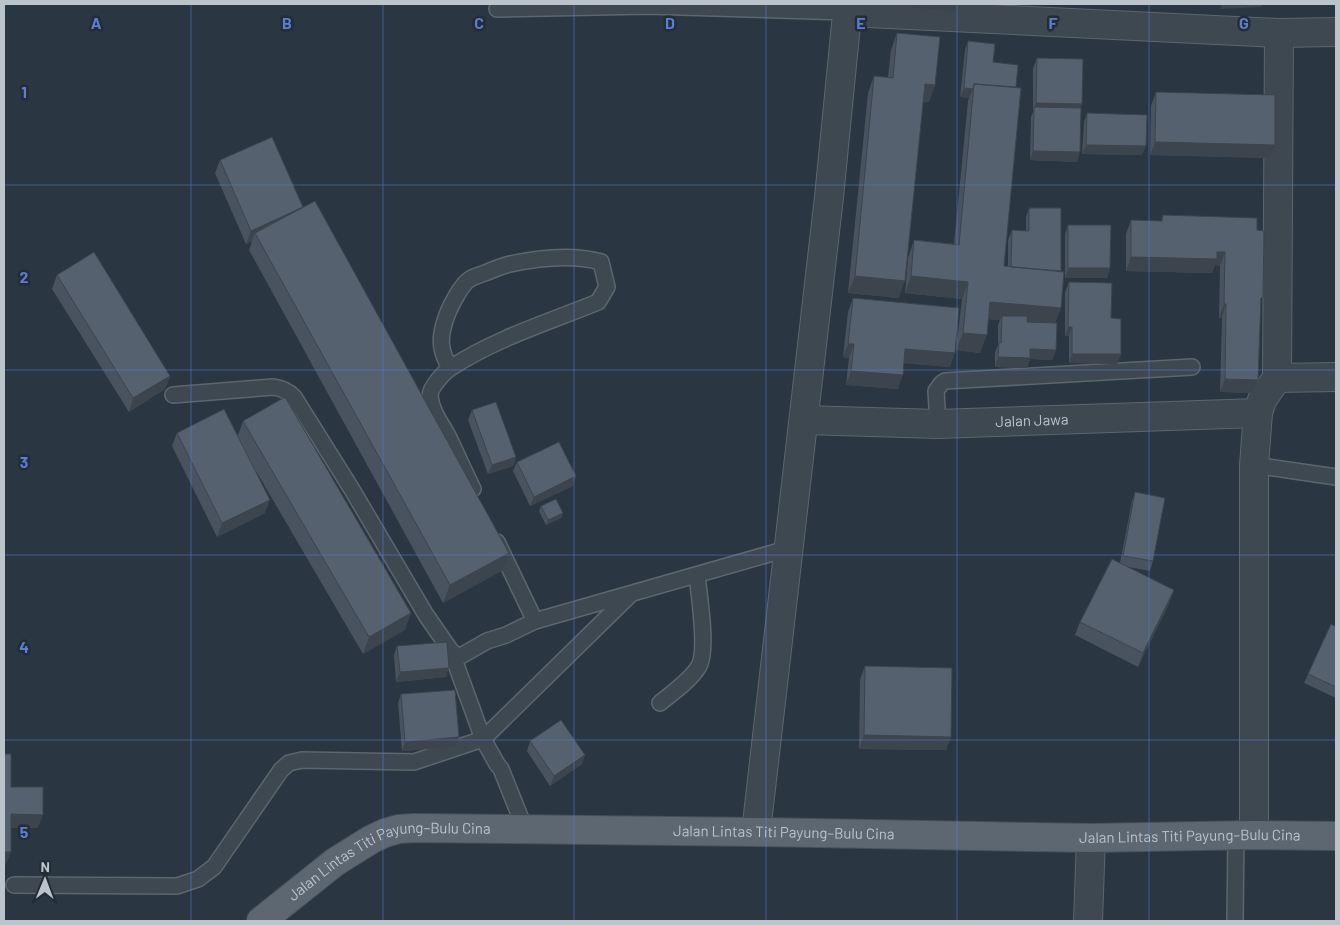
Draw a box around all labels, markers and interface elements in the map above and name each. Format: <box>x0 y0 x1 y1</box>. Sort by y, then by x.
text: A <box>91 13 102 32</box>
text: B <box>282 13 292 32</box>
text: C <box>474 13 484 32</box>
text: D <box>665 13 675 32</box>
text: E <box>856 13 866 32</box>
text: F <box>1049 13 1058 32</box>
text: G <box>1239 13 1249 32</box>
text: 1 <box>21 82 27 101</box>
text: 2 <box>20 267 29 286</box>
street label: Jalan Jawa <box>995 410 1069 430</box>
text: 3 <box>20 452 28 471</box>
text: 4 <box>19 637 29 656</box>
street label: Jalan Lintas Titi Payung–Bulu Cina <box>284 818 491 904</box>
street label: Jalan Lintas Titi Payung–Bulu Cina <box>673 821 895 842</box>
text: 5 <box>20 822 29 841</box>
street label: Jalan Lintas Titi Payung–Bulu Cina <box>1079 825 1301 846</box>
north arrow <box>20 855 70 905</box>
text: N <box>40 858 50 875</box>

